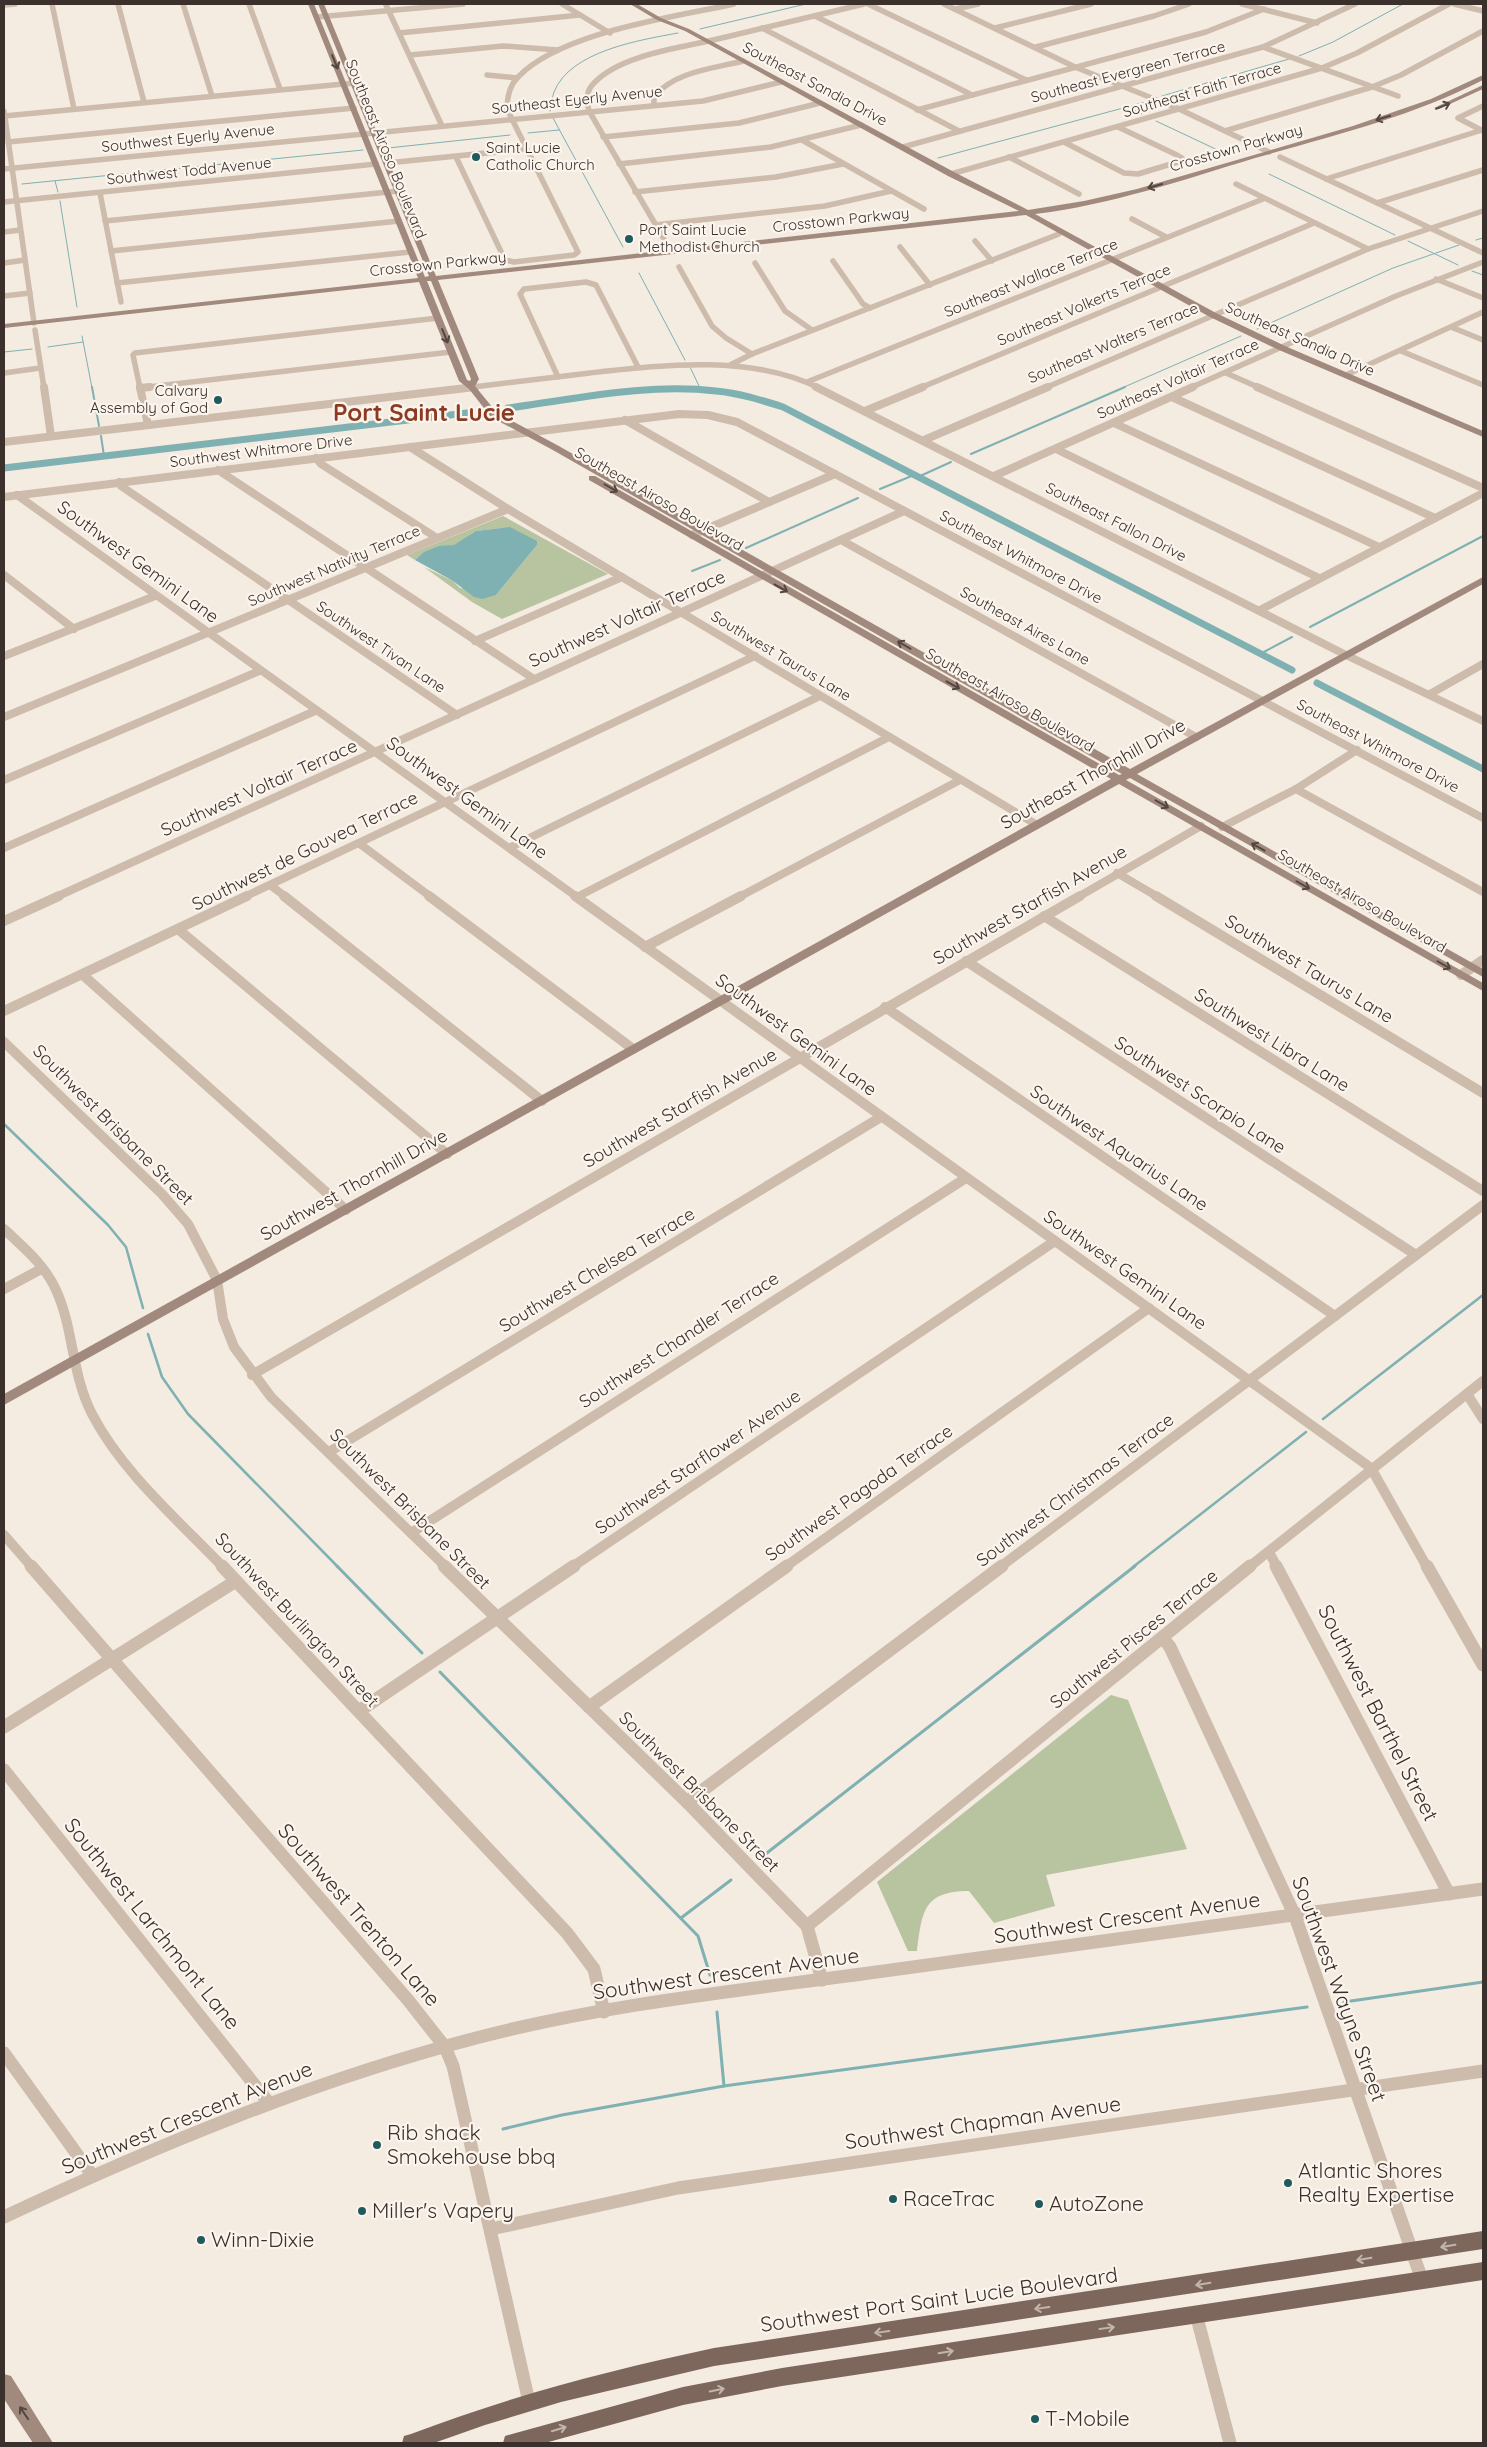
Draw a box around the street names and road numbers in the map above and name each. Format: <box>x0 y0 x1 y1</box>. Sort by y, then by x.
street label: Southeast Evergreen Terrace <box>1029 36 1227 107</box>
street label: Southeast Sandia Drive <box>740 37 891 130</box>
street label: Southeast Airoso Boulevard <box>342 56 431 241</box>
street label: Southeast Faith Terrace <box>1120 58 1283 121</box>
street label: Southeast Eyerly Avenue <box>491 81 663 118</box>
street label: Southwest Eyerly Avenue <box>101 119 275 156</box>
street label: Crosstown Parkway <box>1167 119 1304 176</box>
street label: Southwest Todd Avenue <box>106 152 272 189</box>
street label: Crosstown Parkway <box>772 203 910 236</box>
street label: Southeast Wallace Terrace <box>941 234 1120 321</box>
street label: Crosstown Parkway <box>369 247 507 280</box>
street label: Southeast Volkerts Terrace <box>994 259 1173 350</box>
street label: Southeast Sandia Drive <box>1223 297 1378 380</box>
street label: Southeast Walters Terrace <box>1025 298 1201 387</box>
street label: Southeast Voltair Terrace <box>1094 334 1262 423</box>
street label: Southwest Whitmore Drive <box>169 430 353 471</box>
street label: Southeast Airoso Boulevard <box>572 442 747 555</box>
street label: Southeast Fallon Drive <box>1043 478 1190 565</box>
street label: Southwest Gemini Lane <box>53 495 223 628</box>
street label: Southeast Whitmore Drive <box>937 506 1106 608</box>
street label: Southwest Nativity Terrace <box>245 521 423 610</box>
street label: Southwest Voltair Terrace <box>525 565 729 672</box>
street label: Southeast Aires Lane <box>957 582 1094 669</box>
street label: Southwest Tivan Lane <box>313 596 450 697</box>
street label: Southwest Taurus Lane <box>708 606 855 705</box>
street label: Southeast Airoso Boulevard <box>923 643 1098 756</box>
street label: Southeast Whitmore Drive <box>1294 695 1463 797</box>
street label: Southeast Thornhill Drive <box>996 713 1189 834</box>
street label: Southwest Gemini Lane <box>382 731 552 864</box>
street label: Southwest Voltair Terrace <box>157 734 361 841</box>
street label: Southwest de Gouvea Terrace <box>188 786 422 915</box>
street label: Southwest Starfish Avenue <box>929 840 1131 970</box>
street label: Southeast Airoso Boulevard <box>1275 844 1450 957</box>
street label: Southwest Taurus Lane <box>1221 909 1398 1028</box>
street label: Southwest Gemini Lane <box>711 968 881 1101</box>
street label: Southwest Libra Lane <box>1190 982 1354 1097</box>
street label: Southwest Scorpio Lane <box>1110 1031 1290 1159</box>
street label: Southwest Brisbane Street <box>28 1039 199 1210</box>
street label: Southwest Starfish Avenue <box>579 1043 781 1173</box>
street label: Southwest Aquarius Lane <box>1026 1079 1213 1216</box>
street label: Southwest Thornhill Drive <box>256 1123 451 1246</box>
street label: Southwest Chelsea Terrace <box>495 1202 699 1337</box>
street label: Southwest Gemini Lane <box>1039 1205 1211 1335</box>
street label: Southwest Chandler Terrace <box>574 1266 783 1413</box>
street label: Southwest Starflower Avenue <box>590 1384 805 1539</box>
street label: Southwest Christmas Terrace <box>971 1408 1178 1571</box>
street label: Southwest Pagoda Terrace <box>761 1419 957 1566</box>
street label: Southwest Brisbane Street <box>325 1423 496 1594</box>
street label: Southwest Burlington Street <box>210 1527 384 1712</box>
street label: Southwest Pisces Terrace <box>1045 1564 1222 1713</box>
street label: Southwest Barthel Street <box>1313 1600 1445 1825</box>
street label: Southwest Brisbane Street <box>614 1706 785 1877</box>
street label: Southwest Larchmont Lane <box>59 1812 246 2034</box>
street label: Southwest Trenton Lane <box>273 1817 446 2011</box>
street label: Southwest Wayne Street <box>1287 1873 1393 2105</box>
street label: Southwest Crescent Avenue <box>992 1885 1262 1949</box>
street label: Southwest Crescent Avenue <box>591 1941 861 2005</box>
street label: Southwest Crescent Avenue <box>57 2055 316 2179</box>
street label: Southwest Chapman Avenue <box>843 2090 1123 2154</box>
street label: Southwest Port Saint Lucie Boulevard <box>758 2261 1119 2337</box>

